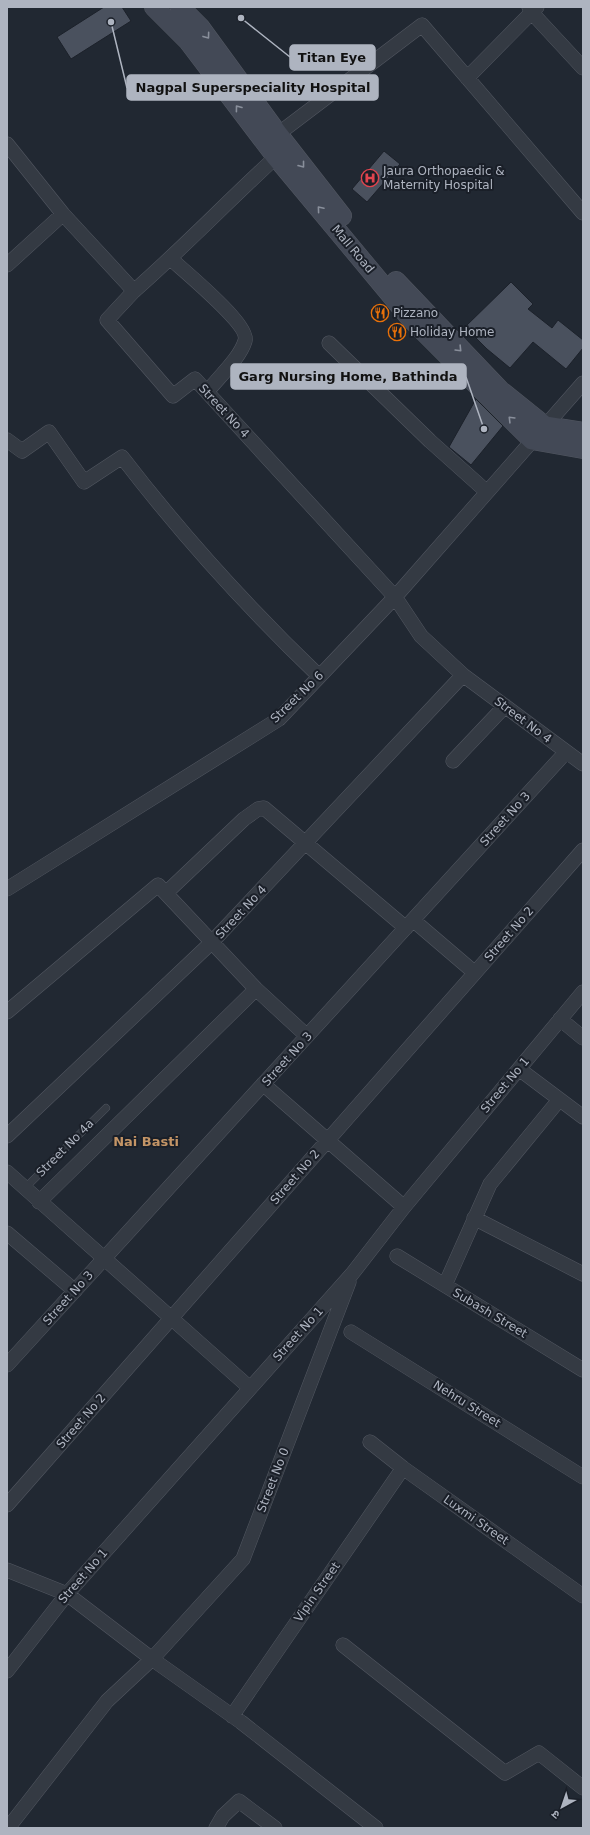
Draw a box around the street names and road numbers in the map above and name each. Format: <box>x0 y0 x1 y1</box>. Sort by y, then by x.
street label: Mall Road <box>329 222 377 276</box>
street label: Street No 4 <box>196 381 252 441</box>
street label: Street No 6 <box>268 668 326 726</box>
street label: Street No 4 <box>492 694 554 746</box>
street label: Street No 3 <box>477 789 533 849</box>
street label: Street No 4 <box>213 882 269 942</box>
street label: Street No 2 <box>481 904 537 964</box>
street label: Street No 3 <box>259 1029 315 1089</box>
street label: Street No 1 <box>478 1054 532 1116</box>
street label: Street No 4a <box>33 1116 97 1180</box>
street label: Street No 2 <box>267 1147 323 1207</box>
street label: Street No 3 <box>40 1268 96 1328</box>
street label: Subash Street <box>450 1285 530 1341</box>
street label: Street No 1 <box>270 1304 326 1364</box>
street label: Nehru Street <box>431 1378 504 1430</box>
street label: Street No 2 <box>53 1391 109 1451</box>
street label: Street No 0 <box>254 1446 292 1514</box>
street label: Luxmi Street <box>441 1492 512 1548</box>
street label: Street No 1 <box>55 1546 111 1606</box>
street label: Vipin Street <box>291 1559 343 1625</box>

